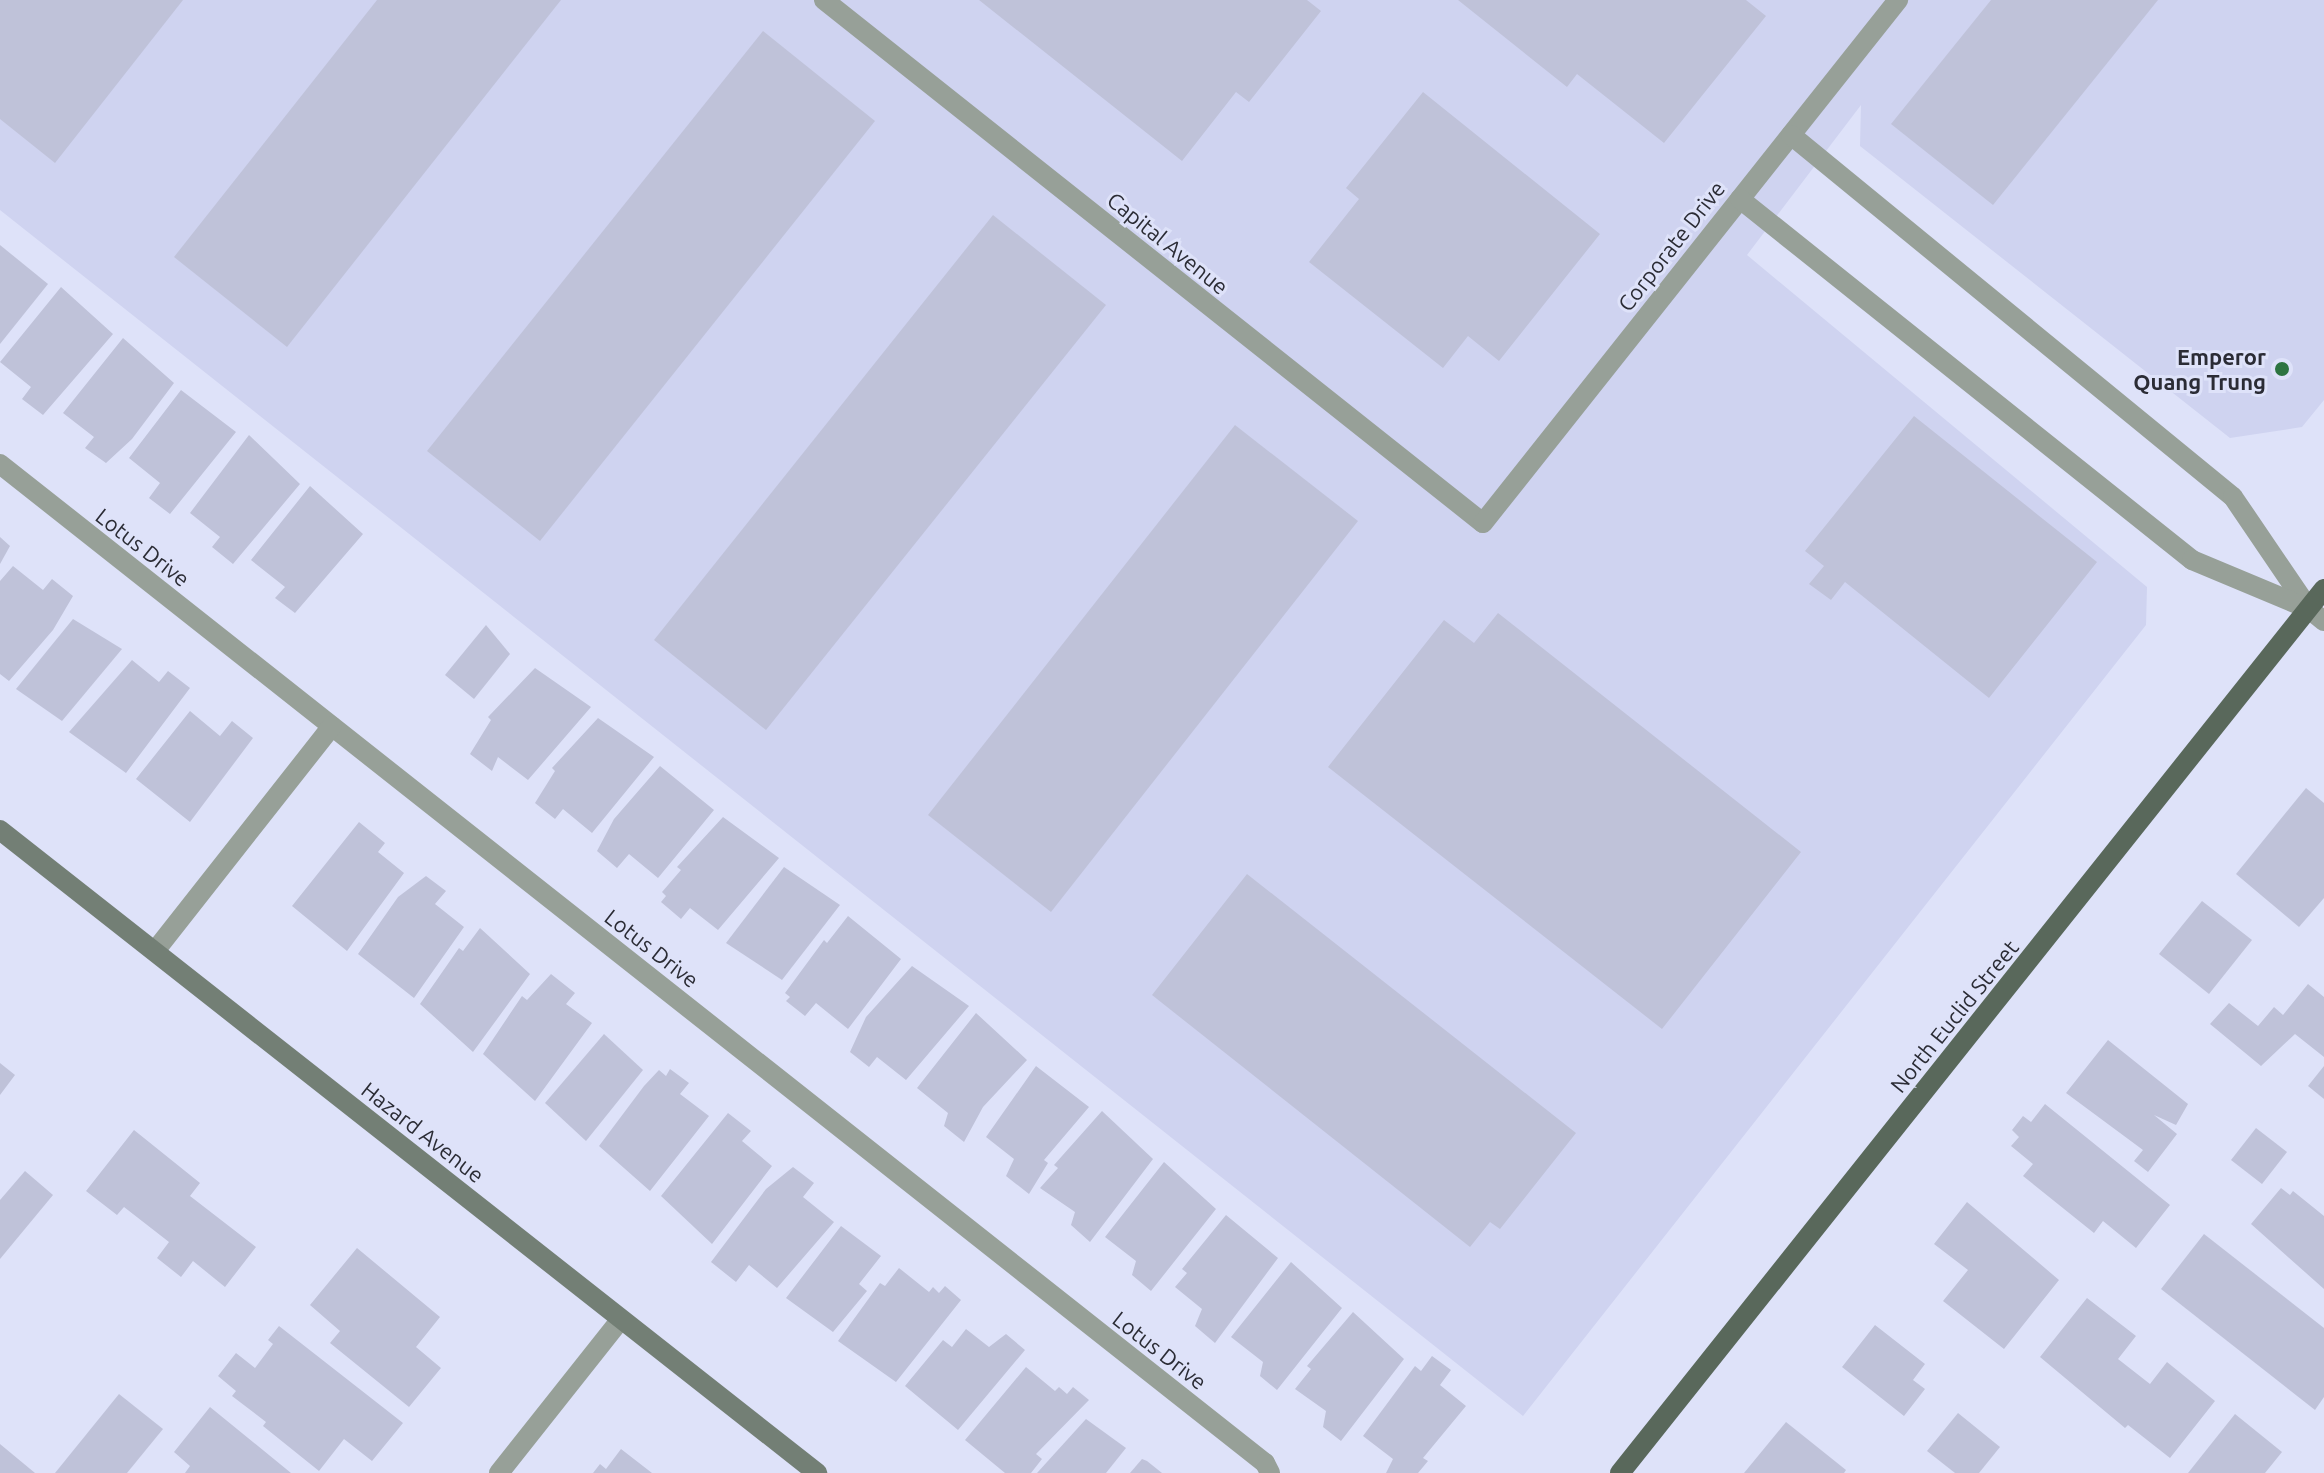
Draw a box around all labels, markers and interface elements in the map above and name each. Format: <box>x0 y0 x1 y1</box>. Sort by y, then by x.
street label: Corporate Drive <box>1612 176 1730 316</box>
street label: Capital Avenue <box>1102 186 1234 300</box>
place label: Emperor Quang Trung <box>2133 343 2266 394</box>
marker: Emperor Quang Trung <box>2273 360 2291 378</box>
street label: Lotus Drive <box>91 502 195 592</box>
street label: Lotus Drive <box>600 903 704 993</box>
street label: North Euclid Street <box>1884 934 2024 1098</box>
street label: Hazard Avenue <box>356 1076 490 1188</box>
street label: Lotus Drive <box>1108 1305 1212 1395</box>

